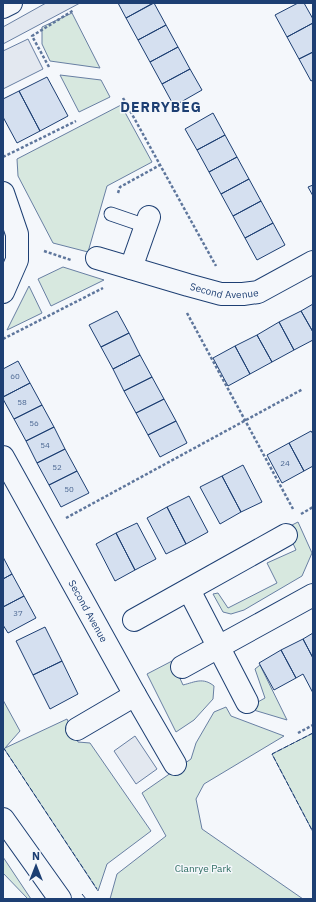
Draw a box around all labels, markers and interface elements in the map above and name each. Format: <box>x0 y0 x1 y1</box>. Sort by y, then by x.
district label: DERRYBEG <box>120 98 202 116</box>
street label: Second Avenue <box>189 280 260 301</box>
house number: 60 <box>10 371 20 381</box>
house number: 58 <box>17 397 27 407</box>
house number: 56 <box>29 418 39 428</box>
house number: 54 <box>40 440 50 450</box>
house number: 24 <box>280 458 290 468</box>
house number: 52 <box>52 462 62 472</box>
house number: 50 <box>64 484 74 494</box>
street label: Second Avenue <box>65 578 111 645</box>
house number: 37 <box>13 608 23 618</box>
north arrow <box>16 846 56 886</box>
text: N <box>32 849 40 863</box>
park label: Clanrye Park <box>175 862 232 875</box>

